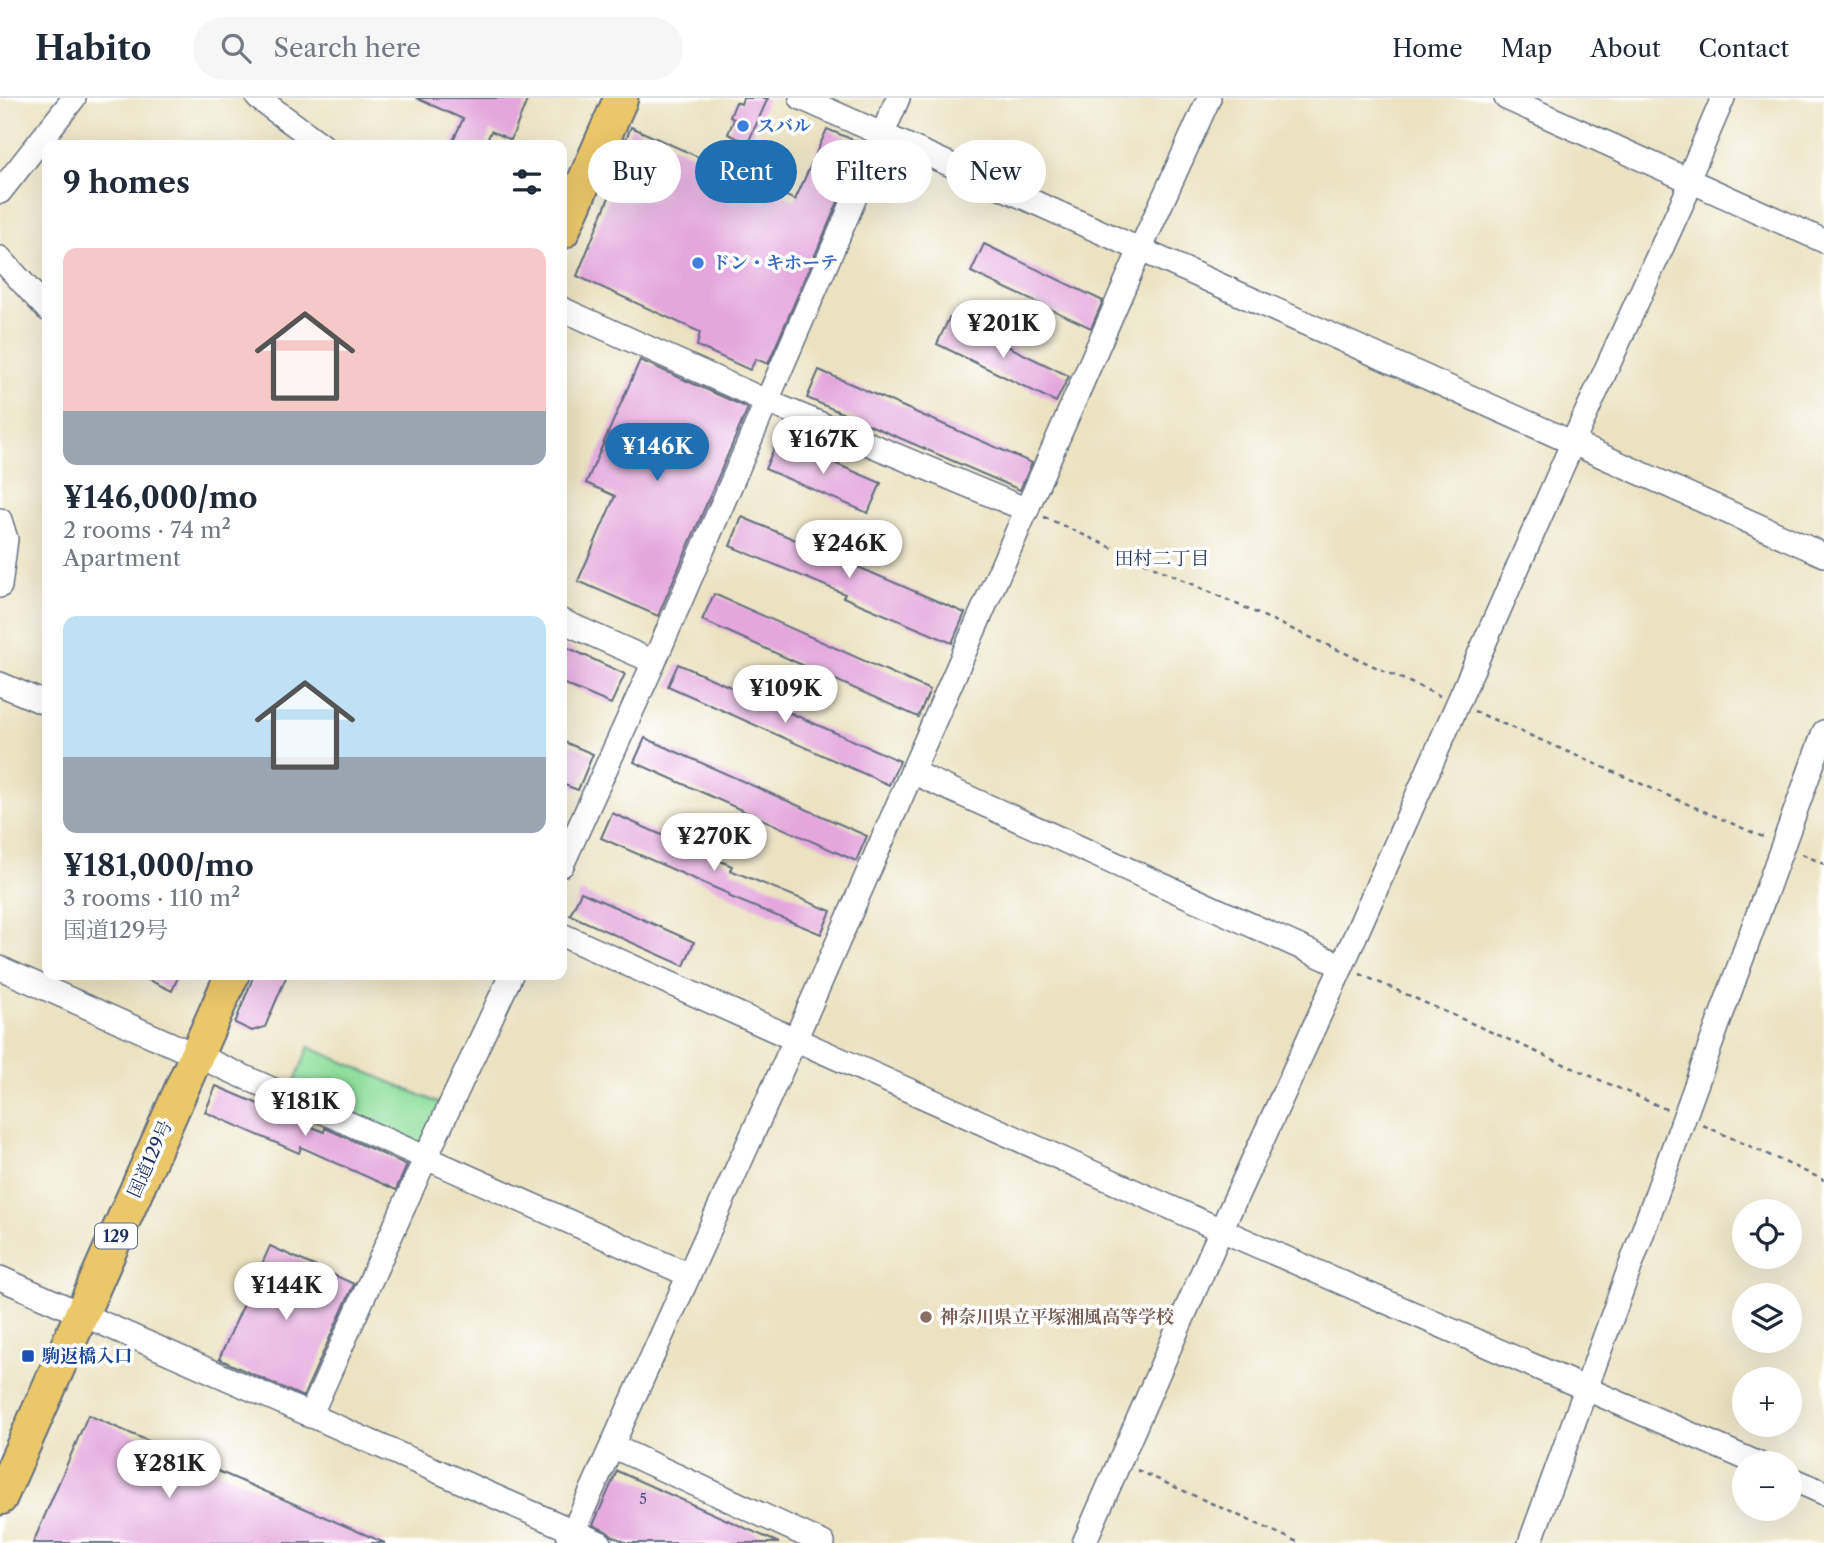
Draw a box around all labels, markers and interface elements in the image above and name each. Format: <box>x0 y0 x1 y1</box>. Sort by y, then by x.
search box <box>193 17 683 80</box>
text: Habito <box>35 28 151 69</box>
icon: search <box>217 29 255 67</box>
text: Search here <box>273 32 421 64</box>
text: Home <box>1392 34 1463 63</box>
text: Map <box>1501 34 1552 63</box>
text: About <box>1590 34 1661 63</box>
text: Contact <box>1699 34 1789 63</box>
place label: スバル <box>757 115 811 137</box>
marker: スバル <box>735 118 751 134</box>
chip: Buy <box>588 140 681 203</box>
chip: Rent <box>695 140 797 203</box>
chip: Filters <box>811 140 932 203</box>
chip: New <box>946 140 1046 203</box>
icon: filters <box>508 163 546 201</box>
text: 9 homes <box>63 164 190 201</box>
place label: ドン・キホーテ <box>712 252 838 274</box>
marker: ドン・キホーテ <box>690 255 706 271</box>
icon: home <box>242 293 368 419</box>
pin: ¥201K <box>954 300 1052 360</box>
text: ¥201K <box>967 309 1039 337</box>
pin: ¥167K <box>774 416 872 476</box>
pin: ¥146K <box>608 424 706 483</box>
text: ¥167K <box>788 425 858 453</box>
text: ¥146K <box>621 432 693 460</box>
text: ¥146,000/mo <box>63 479 258 516</box>
text: 2 rooms · 74 m² <box>63 516 231 544</box>
pin: ¥246K <box>800 520 898 580</box>
text: ¥246K <box>811 529 887 557</box>
text: Apartment <box>63 544 181 572</box>
district label: 田村二丁目 <box>1114 547 1210 570</box>
icon: home <box>242 662 368 788</box>
pin: ¥109K <box>736 666 834 725</box>
text: ¥109K <box>749 674 821 702</box>
pin: ¥270K <box>665 814 763 873</box>
text: ¥270K <box>677 822 751 850</box>
text: ¥181,000/mo <box>63 847 254 884</box>
text: 3 rooms · 110 m² <box>63 884 240 912</box>
text: 国道129号 <box>63 916 168 944</box>
pin: ¥181K <box>256 1079 354 1138</box>
text: ¥181K <box>271 1087 340 1115</box>
street label: 国道129号 <box>123 1117 177 1201</box>
map controls <box>1732 1199 1802 1521</box>
button: locate <box>1732 1199 1802 1269</box>
road number: 129 <box>95 1224 137 1248</box>
pin: ¥144K <box>237 1262 335 1322</box>
text: ¥144K <box>250 1271 322 1299</box>
button: layers <box>1732 1283 1802 1353</box>
place label: 神奈川県立平塚湘風高等学校 <box>940 1306 1174 1328</box>
marker: 神奈川県立平塚湘風高等学校 <box>918 1309 934 1325</box>
place label: 駒返橋入口 <box>42 1345 132 1367</box>
marker: 駒返橋入口 <box>20 1348 36 1364</box>
button: + <box>1732 1367 1802 1437</box>
pin: ¥281K <box>120 1440 218 1500</box>
text: ¥281K <box>133 1449 205 1477</box>
button: − <box>1732 1451 1802 1521</box>
house number: 5 <box>639 1490 647 1508</box>

